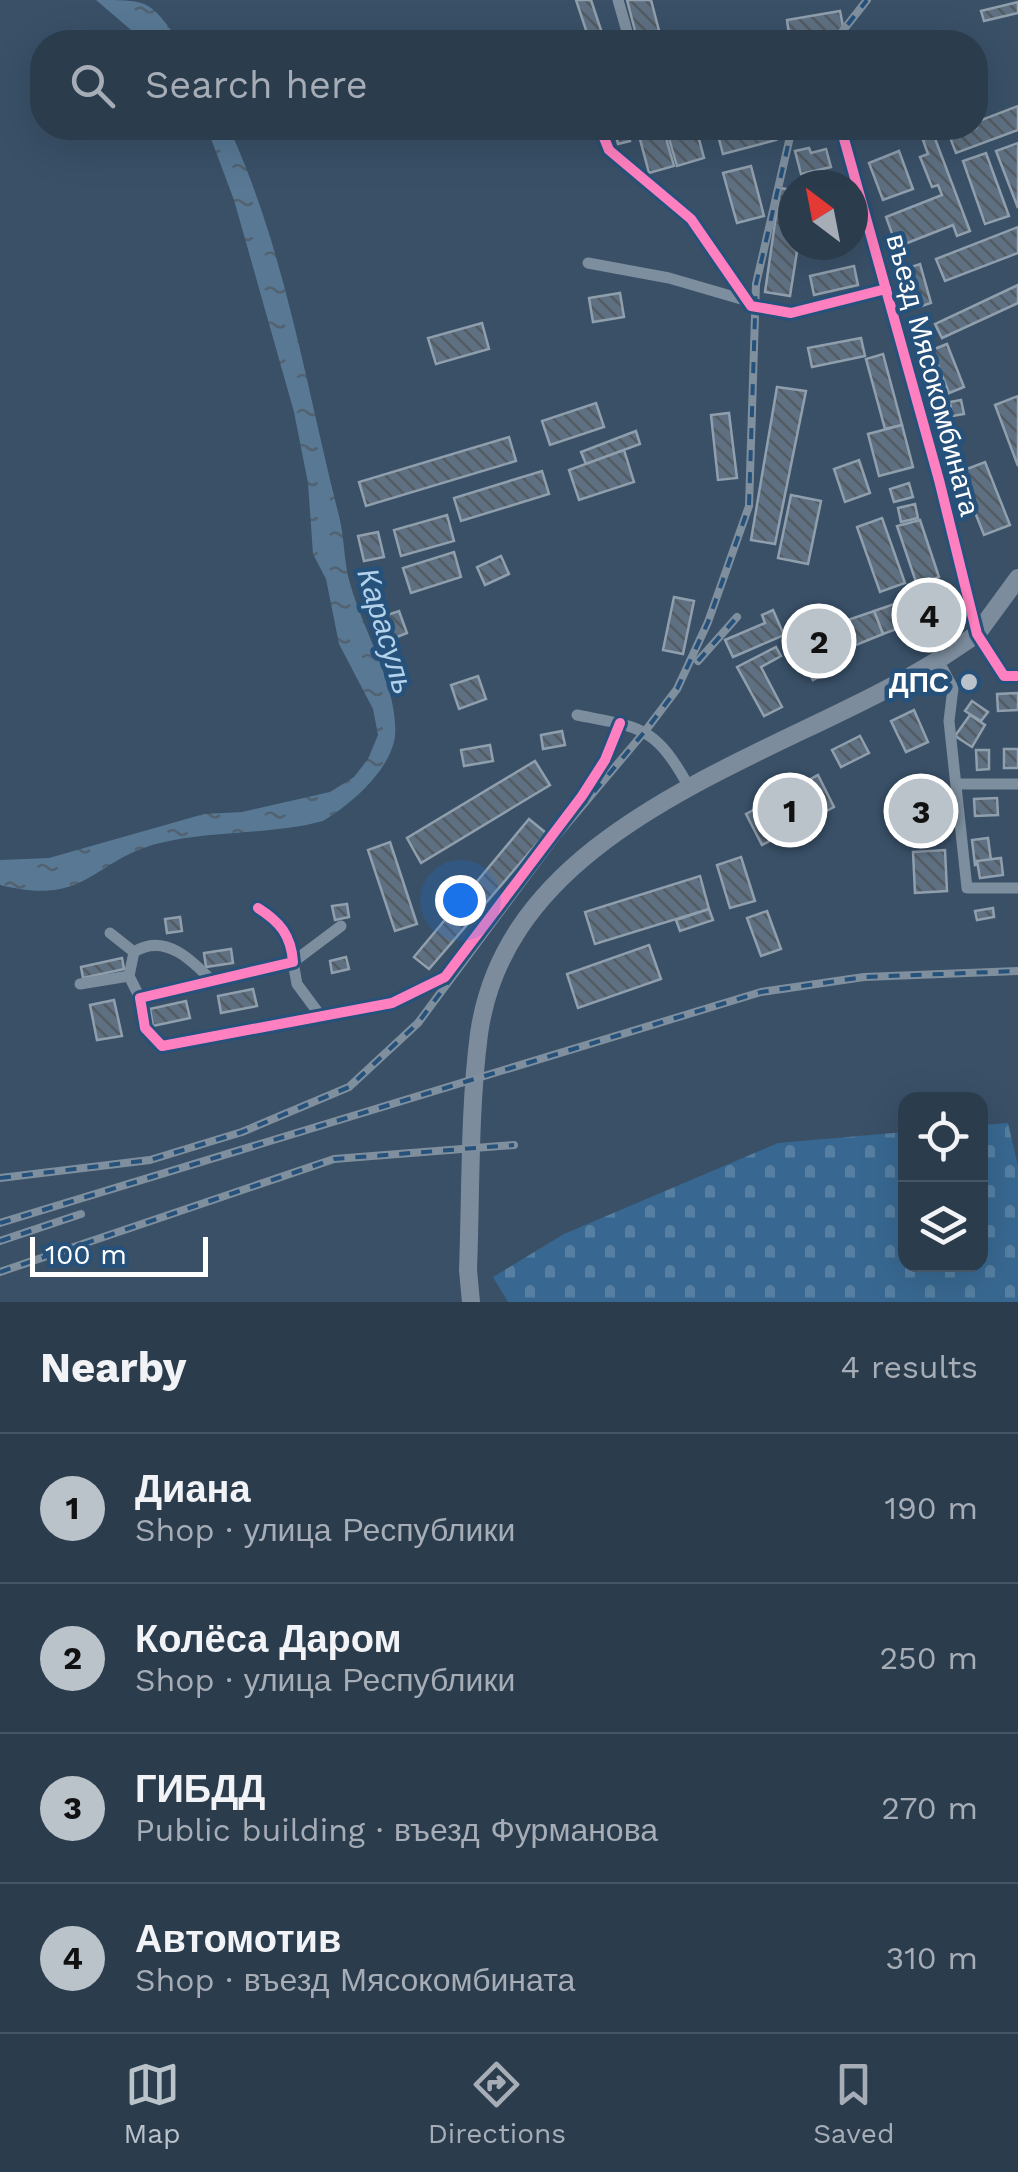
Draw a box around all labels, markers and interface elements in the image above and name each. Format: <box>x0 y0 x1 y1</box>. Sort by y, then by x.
search box <box>30 30 988 140</box>
icon: search <box>65 58 120 113</box>
text: Search here <box>145 63 368 107</box>
north arrow <box>778 170 868 260</box>
street label: въезд Мясокомбината <box>880 231 987 520</box>
water label: Карасуль <box>350 564 422 698</box>
pin: 4 <box>896 578 962 652</box>
pin: 2 <box>786 604 852 678</box>
place label: ДПС <box>889 666 949 699</box>
marker: ДПС <box>958 671 980 693</box>
pin: 1 <box>758 772 822 848</box>
pin: 3 <box>888 774 954 848</box>
your location <box>435 875 486 926</box>
map controls <box>898 1092 988 1272</box>
button: locate <box>898 1092 988 1182</box>
button: layers <box>898 1182 988 1272</box>
scale bar <box>30 1232 208 1276</box>
text: 100 m <box>45 1238 127 1271</box>
text: Nearby <box>40 1343 187 1392</box>
text: 4 results <box>840 1348 978 1386</box>
text: Диана <box>135 1467 251 1511</box>
text: 1 <box>66 1489 79 1527</box>
text: 190 m <box>884 1489 978 1527</box>
text: Shop · улица Республики <box>135 1511 515 1549</box>
text: Колёса Даром <box>135 1617 402 1661</box>
text: 2 <box>63 1639 82 1677</box>
text: 250 m <box>879 1639 978 1677</box>
text: Shop · улица Республики <box>135 1661 515 1699</box>
text: ГИБДД <box>135 1767 265 1811</box>
text: 3 <box>63 1789 82 1827</box>
text: 270 m <box>881 1789 978 1827</box>
text: Public building · въезд Фурманова <box>135 1811 658 1849</box>
text: Автомотив <box>135 1917 341 1961</box>
text: 4 <box>62 1939 83 1977</box>
text: 310 m <box>886 1939 978 1977</box>
text: Shop · въезд Мясокомбината <box>135 1961 575 1999</box>
tab: Map <box>124 2057 181 2150</box>
tab: Directions <box>428 2057 566 2150</box>
tab: Saved <box>813 2057 894 2150</box>

